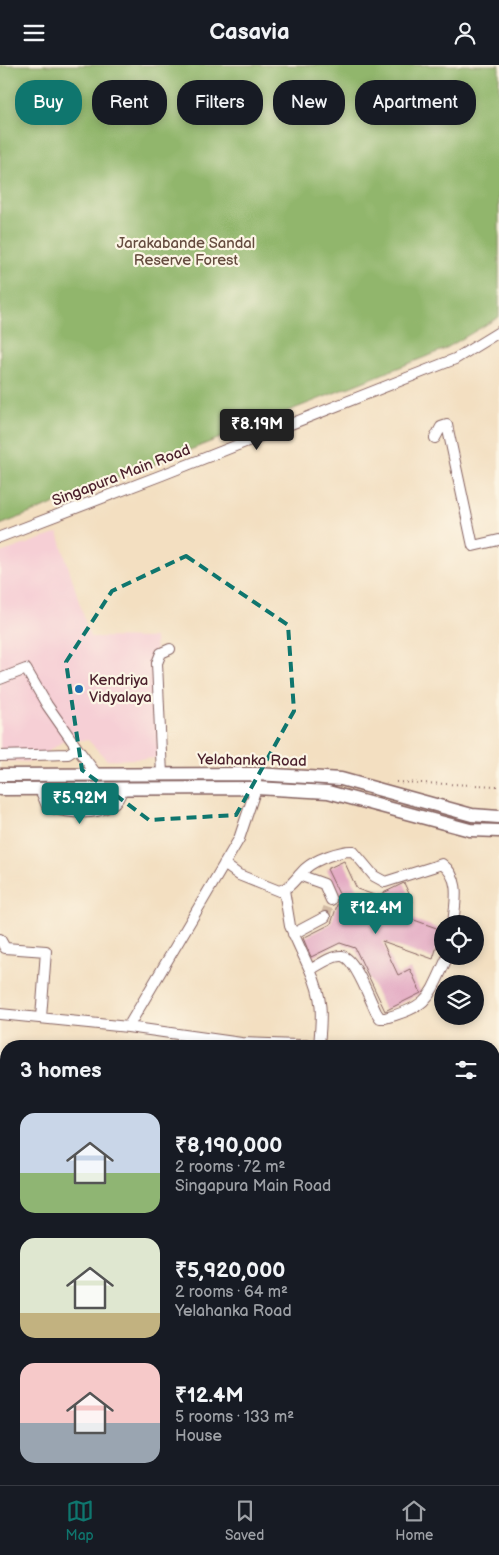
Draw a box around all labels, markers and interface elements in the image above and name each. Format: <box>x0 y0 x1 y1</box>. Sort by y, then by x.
icon: menu <box>20 19 48 47</box>
text: Casavia <box>209 19 290 46</box>
icon: person <box>451 19 479 47</box>
chip: Buy <box>15 80 82 125</box>
chip: Rent <box>92 80 167 125</box>
chip: Filters <box>177 80 263 125</box>
chip: New <box>273 80 345 125</box>
chip: Apartment <box>355 80 476 125</box>
park label: Jarakabande Sandal Reserve Forest <box>117 234 255 270</box>
pin: ₹8.19M <box>216 409 298 451</box>
text: ₹8.19M <box>231 415 283 434</box>
street label: Singapura Main Road <box>49 440 193 511</box>
place label: Kendriya Vidyalaya <box>89 671 152 707</box>
marker: Kendriya Vidyalaya <box>73 683 85 695</box>
street label: Yelahanka Road <box>196 750 307 771</box>
pin: ₹5.92M <box>39 783 121 825</box>
text: ₹5.92M <box>53 789 107 808</box>
pin: ₹12.4M <box>335 893 417 935</box>
text: ₹12.4M <box>350 899 402 918</box>
map controls <box>434 915 484 1025</box>
button: locate <box>434 915 484 965</box>
button: layers <box>434 975 484 1025</box>
icon: filters <box>452 1056 480 1084</box>
text: 3 homes <box>20 1058 102 1083</box>
icon: home <box>60 1133 120 1193</box>
text: ₹8,190,000 <box>175 1133 282 1158</box>
text: 2 rooms · 72 m² <box>175 1158 285 1177</box>
text: Singapura Main Road <box>175 1177 331 1196</box>
icon: home <box>60 1258 120 1318</box>
text: ₹5,920,000 <box>175 1258 285 1283</box>
text: 2 rooms · 64 m² <box>175 1283 288 1302</box>
text: Yelahanka Road <box>175 1302 292 1321</box>
icon: home <box>60 1383 120 1443</box>
text: ₹12.4M <box>175 1383 244 1408</box>
text: 5 rooms · 133 m² <box>175 1408 294 1427</box>
text: House <box>175 1427 222 1446</box>
tab: Map <box>66 1497 94 1544</box>
tab: Saved <box>225 1497 264 1544</box>
tab: Home <box>395 1497 433 1544</box>

